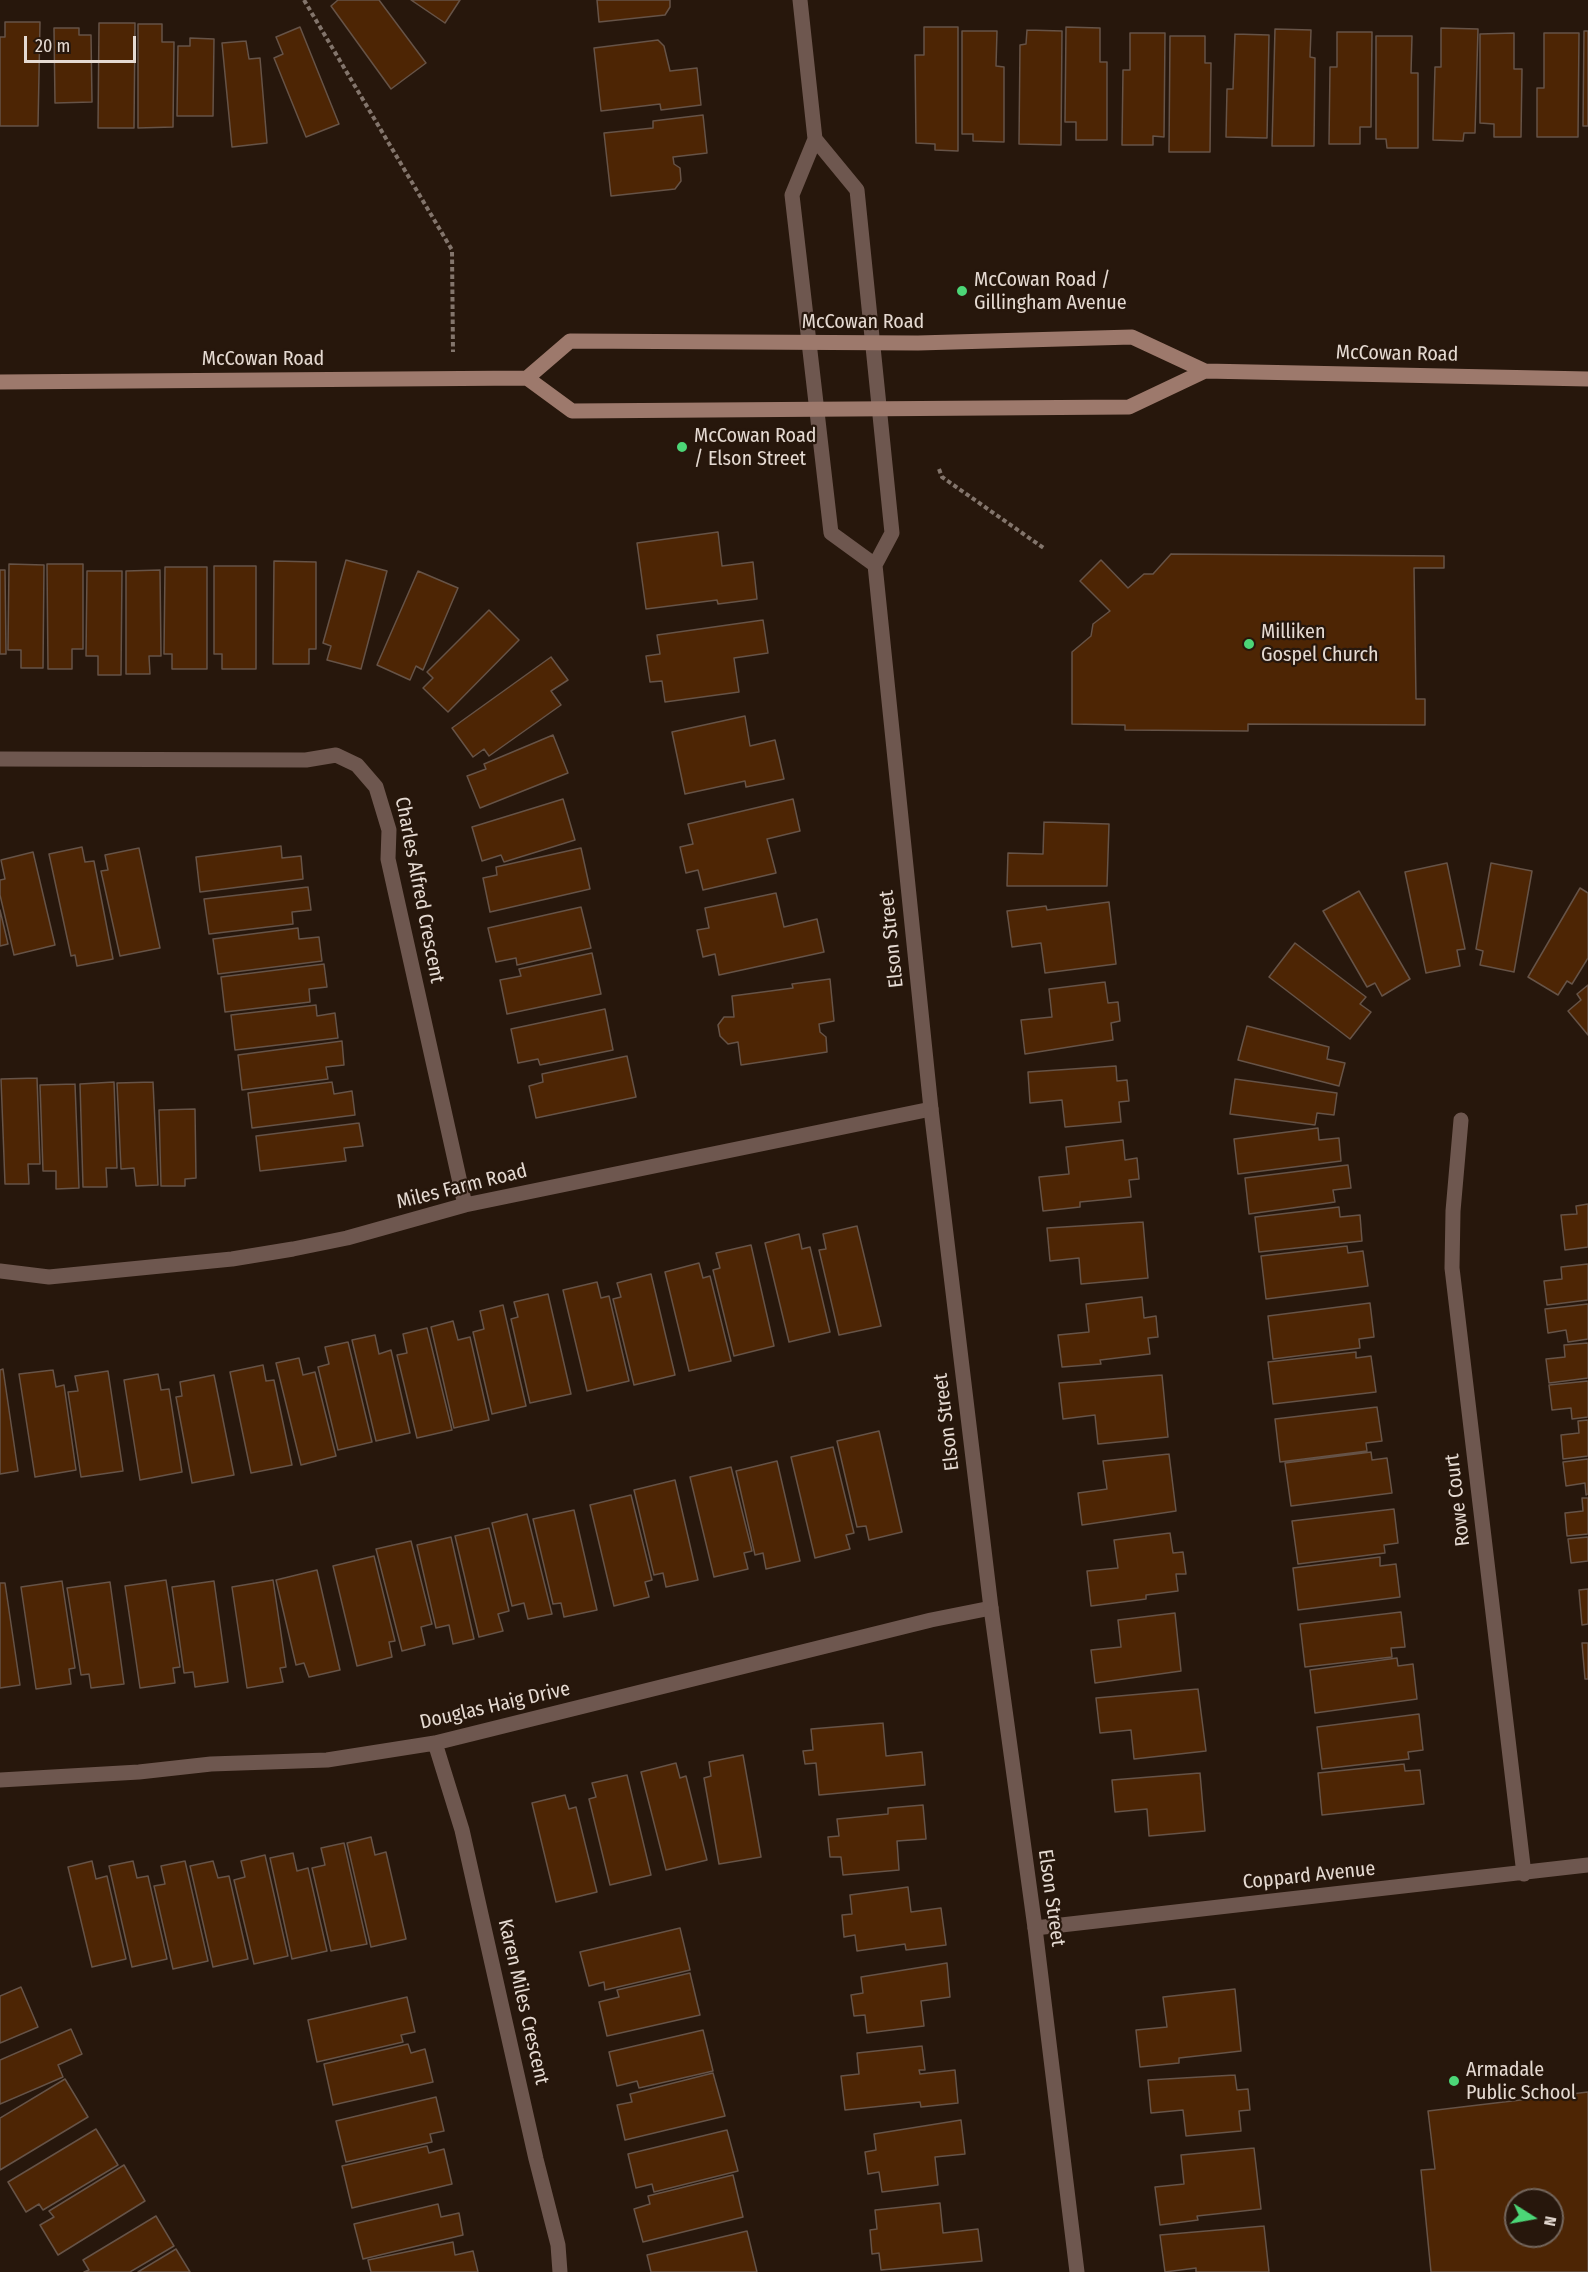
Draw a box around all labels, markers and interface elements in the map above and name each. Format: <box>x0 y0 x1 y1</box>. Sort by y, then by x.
scale bar <box>27 24 140 62</box>
text: 20 m <box>35 35 70 57</box>
place label: McCowan Road / Gillingham Avenue <box>974 268 1127 315</box>
marker: McCowan Road / Gillingham Avenue <box>955 284 969 298</box>
street label: McCowan Road <box>802 310 924 334</box>
street label: McCowan Road <box>1336 341 1458 367</box>
street label: McCowan Road <box>202 347 324 371</box>
place label: McCowan Road / Elson Street <box>694 424 816 471</box>
marker: McCowan Road / Elson Street <box>675 440 689 454</box>
place label: Milliken Gospel Church <box>1261 620 1378 667</box>
marker: Milliken Gospel Church <box>1242 637 1256 651</box>
street label: Charles Alfred Crescent <box>389 795 449 985</box>
street label: Elson Street <box>875 889 909 989</box>
street label: Miles Farm Road <box>394 1159 530 1215</box>
street label: Elson Street <box>929 1372 965 1472</box>
street label: Rowe Court <box>1440 1452 1476 1548</box>
street label: Douglas Haig Drive <box>418 1677 572 1735</box>
street label: Elson Street <box>1032 1848 1070 1948</box>
street label: Coppard Avenue <box>1242 1857 1376 1895</box>
street label: Karen Miles Crescent <box>492 1917 554 2087</box>
place label: Armadale Public School <box>1466 2058 1576 2105</box>
marker: Armadale Public School <box>1447 2074 1461 2088</box>
north arrow <box>1504 2188 1564 2248</box>
text: N <box>1540 2215 1560 2228</box>

